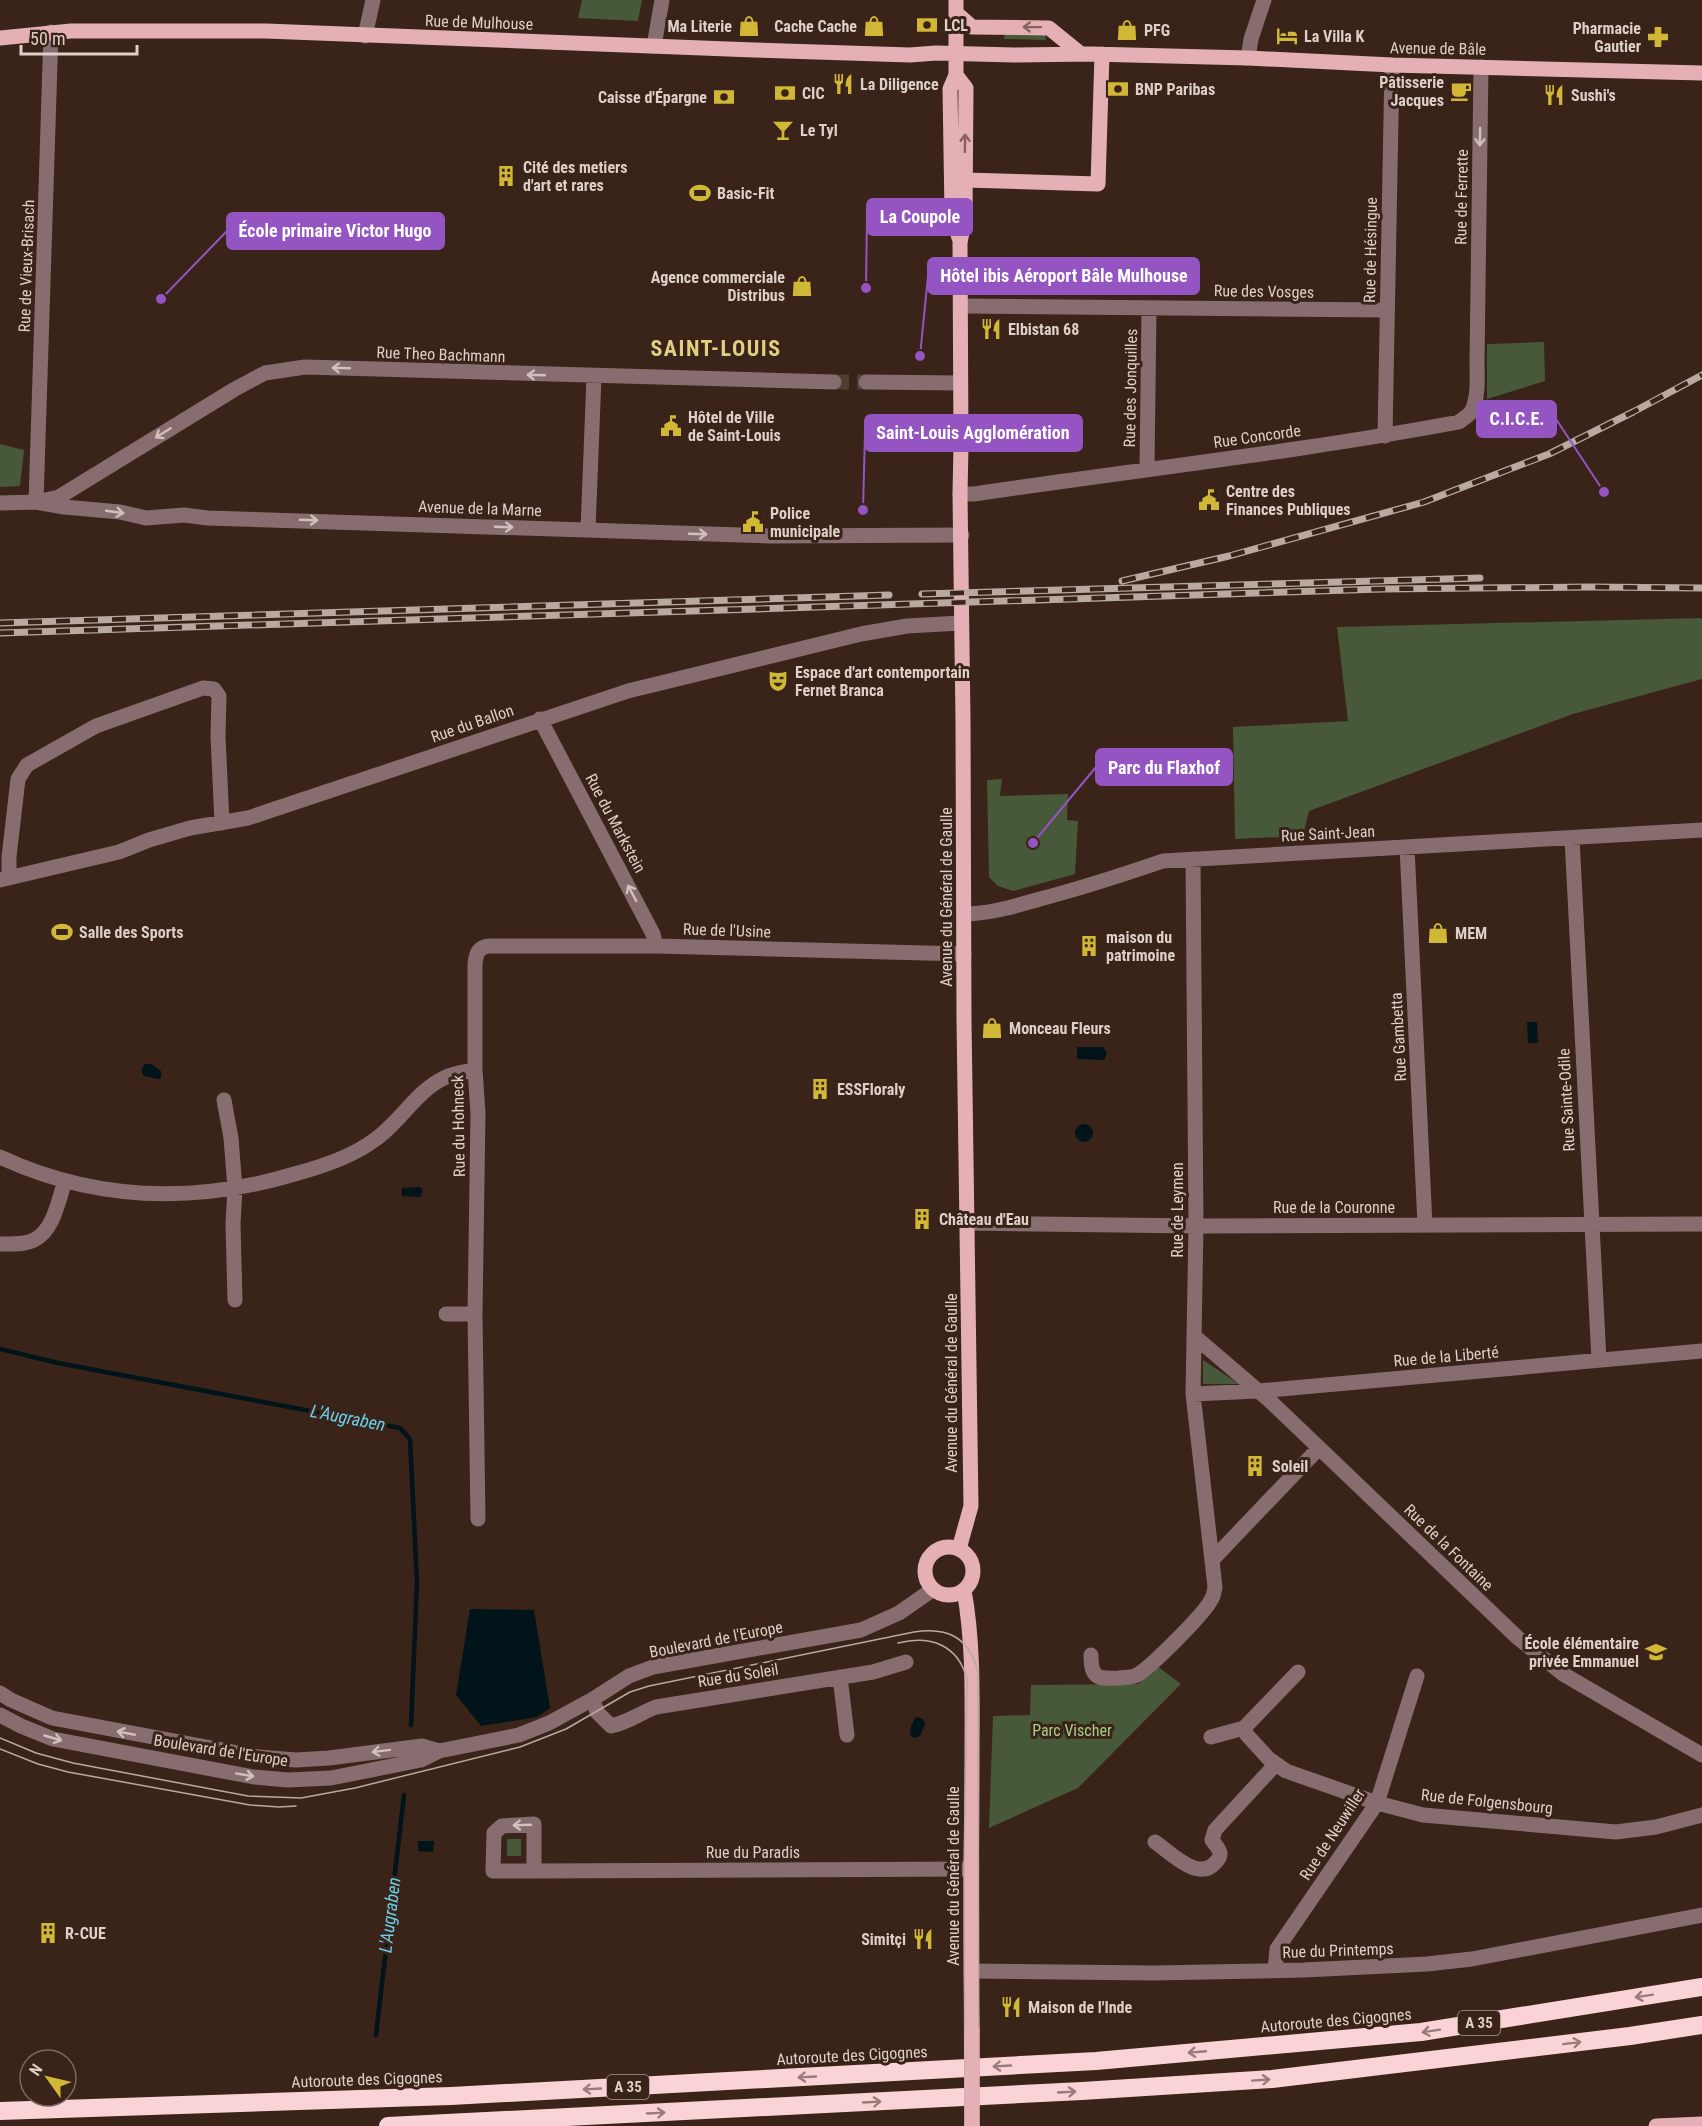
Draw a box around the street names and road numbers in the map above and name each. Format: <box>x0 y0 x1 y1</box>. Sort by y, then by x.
street label: Rue de Mulhouse <box>425 11 533 34</box>
street label: Avenue de Bâle <box>1390 38 1486 59</box>
street label: Rue de Ferrette <box>1451 149 1472 245</box>
street label: Rue de Hésingue <box>1360 197 1381 303</box>
street label: Rue de Vieux-Brisach <box>15 199 38 333</box>
street label: Rue des Vosges <box>1214 281 1314 302</box>
street label: Rue des Jonquilles <box>1120 328 1141 448</box>
street label: Rue Theo Bachmann <box>376 343 506 366</box>
street label: Rue Concorde <box>1212 421 1302 452</box>
street label: Avenue de la Marne <box>418 497 542 520</box>
street label: Rue du Ballon <box>428 700 516 746</box>
street label: Rue du Markstein <box>581 770 650 876</box>
street label: Avenue du Général de Gaulle <box>937 807 956 987</box>
street label: Rue Saint-Jean <box>1281 822 1376 845</box>
street label: Rue de l'Usine <box>683 919 771 942</box>
street label: Rue Gambetta <box>1387 992 1410 1082</box>
street label: Rue Sainte-Odile <box>1554 1048 1579 1152</box>
street label: Rue du Hohneck <box>448 1074 469 1177</box>
street label: Rue de Leymen <box>1168 1162 1187 1258</box>
street label: Rue de la Couronne <box>1273 1198 1395 1217</box>
street label: Avenue du Général de Gaulle <box>942 1293 961 1473</box>
street label: Rue de la Liberté <box>1393 1342 1500 1371</box>
street label: Rue de la Fontaine <box>1400 1500 1497 1595</box>
street label: Boulevard de l'Europe <box>648 1617 784 1662</box>
street label: Rue du Soleil <box>696 1660 780 1691</box>
street label: Boulevard de l'Europe <box>152 1731 289 1770</box>
street label: Rue de Neuwiller <box>1296 1785 1369 1884</box>
street label: Rue de Folgensbourg <box>1420 1785 1554 1818</box>
street label: Avenue du Général de Gaulle <box>944 1786 963 1966</box>
street label: Rue du Paradis <box>706 1843 800 1862</box>
street label: Rue du Printemps <box>1282 1939 1394 1962</box>
street label: Autoroute des Cigognes <box>1260 2004 1412 2037</box>
road number: A 35 <box>1458 2011 1500 2035</box>
street label: Autoroute des Cigognes <box>776 2042 928 2069</box>
street label: Autoroute des Cigognes <box>291 2067 443 2092</box>
road number: A 35 <box>607 2075 649 2099</box>

